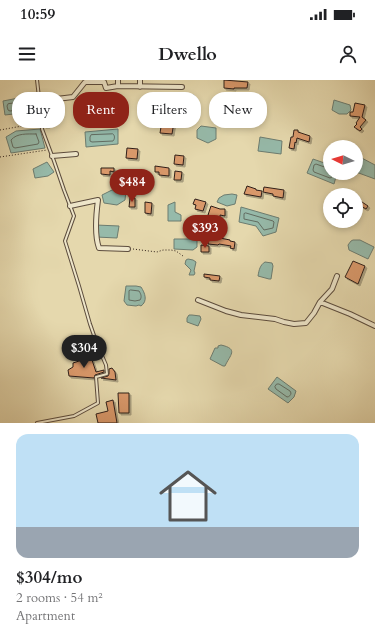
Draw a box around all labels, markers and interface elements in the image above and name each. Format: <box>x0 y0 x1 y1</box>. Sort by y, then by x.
text: 10:59 <box>20 4 55 24</box>
text: Dwello <box>158 42 217 67</box>
icon: menu <box>16 43 38 65</box>
icon: person <box>337 43 359 65</box>
chip: Buy <box>12 92 65 128</box>
chip: Rent <box>73 92 129 128</box>
chip: Filters <box>137 92 201 128</box>
chip: New <box>209 92 267 128</box>
north arrow <box>323 140 363 180</box>
map controls <box>323 140 363 228</box>
pin: $484 <box>108 169 156 203</box>
text: $484 <box>119 173 145 191</box>
button: locate <box>323 188 363 228</box>
pin: $393 <box>181 215 229 249</box>
text: $393 <box>192 219 218 237</box>
pin: $304 <box>60 335 108 369</box>
text: $304 <box>71 339 97 357</box>
icon: home <box>152 460 224 532</box>
text: $304/mo <box>16 566 82 589</box>
text: 2 rooms · 54 m² <box>16 589 103 607</box>
text: Apartment <box>16 607 75 625</box>

